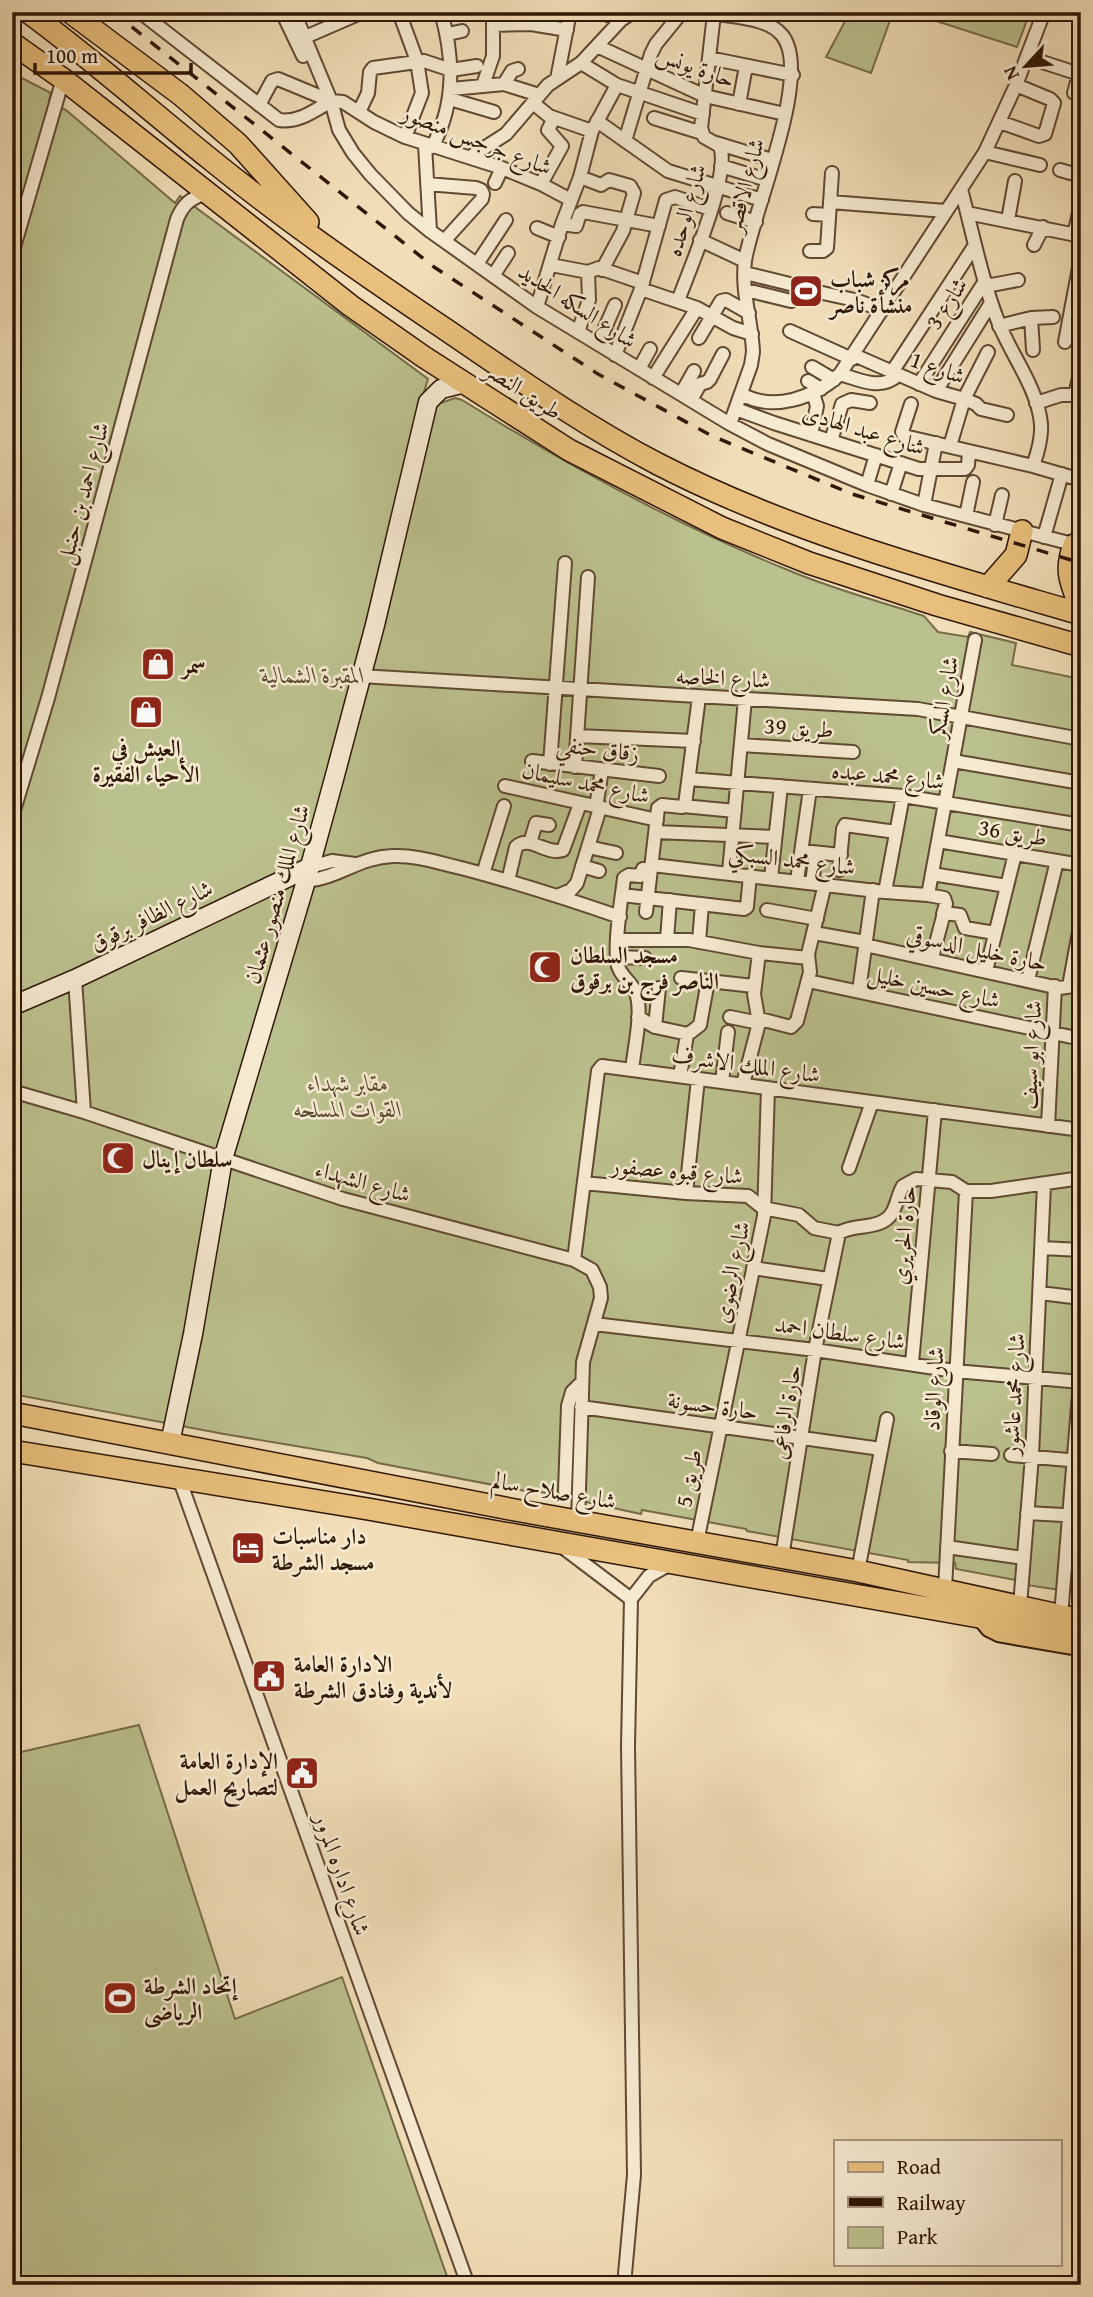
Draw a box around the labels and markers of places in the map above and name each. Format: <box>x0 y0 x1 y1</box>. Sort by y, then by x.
place label: مركز شباب منشأة ناصر <box>827 262 912 321</box>
sports icon: مركز شباب منشأة ناصر <box>787 272 825 310</box>
shop icon: سمر <box>139 645 177 683</box>
place label: سمر <box>179 648 206 681</box>
shop icon: العيش في الأحياء الفقيرة <box>127 693 165 731</box>
place label: العيش في الأحياء الفقيرة <box>92 731 200 790</box>
place label: مسجد السلطان الناصر فرج بن برقوق <box>570 938 719 1002</box>
mosque icon: مسجد السلطان الناصر فرج بن برقوق <box>526 948 564 986</box>
mosque icon: سلطان إينال <box>99 1139 137 1177</box>
place label: سلطان إينال <box>142 1142 232 1175</box>
place label: دار مناسبات مسجد الشرطة <box>272 1519 374 1578</box>
hotel icon: دار مناسبات مسجد الشرطة <box>229 1529 267 1567</box>
place label: الادارة العامة لأندية وفنادق الشرطة <box>294 1647 452 1706</box>
public building icon: الادارة العامة لأندية وفنادق الشرطة <box>250 1657 288 1695</box>
place label: الإدارة العامة لتصاريح العمل <box>174 1744 278 1807</box>
public building icon: الإدارة العامة لتصاريح العمل <box>283 1754 321 1792</box>
place label: إتحاد الشرطة الرياضى <box>144 1969 239 2029</box>
sports icon: إتحاد الشرطة الرياضى <box>101 1979 139 2017</box>

